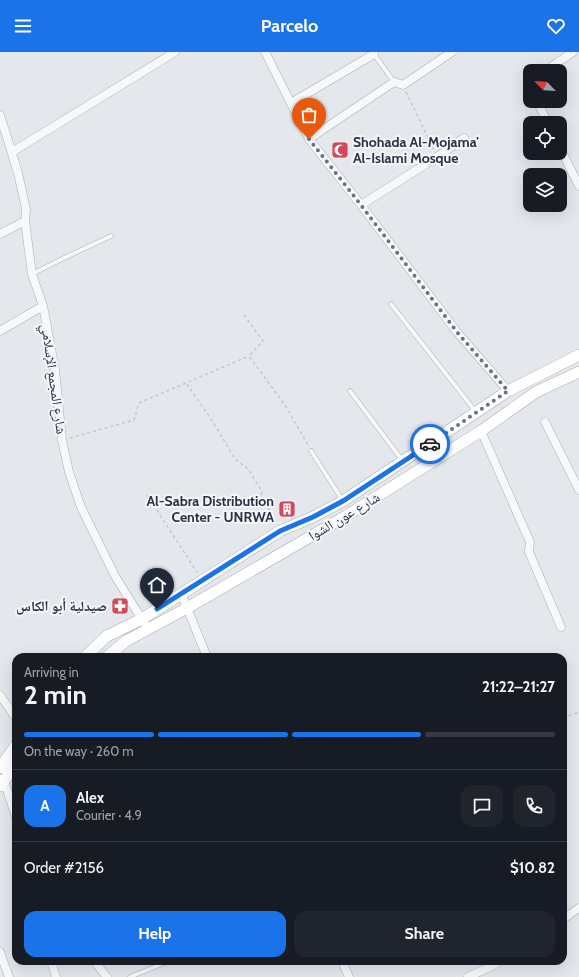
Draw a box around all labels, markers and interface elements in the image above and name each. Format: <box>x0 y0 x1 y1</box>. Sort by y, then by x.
icon: menu <box>12 15 34 37</box>
text: Parcelo <box>261 15 318 37</box>
icon: heart <box>545 15 567 37</box>
north arrow <box>523 64 567 108</box>
map controls <box>523 64 567 212</box>
pin <box>292 98 326 139</box>
icon: bag <box>298 104 320 126</box>
button: locate <box>523 116 567 160</box>
place label: Shohada Al-Mojama' Al-Islami Mosque <box>353 133 479 167</box>
mosque icon: Shohada Al-Mojama' Al-Islami Mosque <box>330 140 350 160</box>
button: layers <box>523 168 567 212</box>
street label: شارع المجمع الإسلامي <box>35 323 71 436</box>
courier <box>410 424 450 464</box>
icon: car <box>419 433 441 455</box>
street label: شارع عون الشوا <box>305 488 384 545</box>
place label: Al-Sabra Distribution Center - UNRWA <box>146 492 274 526</box>
building icon: Al-Sabra Distribution Center - UNRWA <box>277 499 297 519</box>
pin <box>140 568 174 609</box>
icon: home <box>146 574 168 596</box>
pharmacy icon: صيدلية أبو الكاس <box>110 596 130 616</box>
place label: صيدلية أبو الكاس <box>16 597 107 615</box>
text: Arriving in <box>24 664 79 680</box>
text: 21:22–21:27 <box>482 678 555 696</box>
text: 2 min <box>24 679 87 711</box>
text: On the way · 260 m <box>24 743 134 759</box>
button: chat <box>461 785 503 827</box>
button: phone <box>513 785 555 827</box>
text: Alex <box>76 789 104 807</box>
text: A <box>40 797 50 815</box>
text: Courier · 4.9 <box>76 807 142 823</box>
text: Order #2156 <box>24 859 104 877</box>
text: $10.82 <box>510 859 555 877</box>
button: Help <box>24 911 286 957</box>
button: Share <box>294 911 555 957</box>

